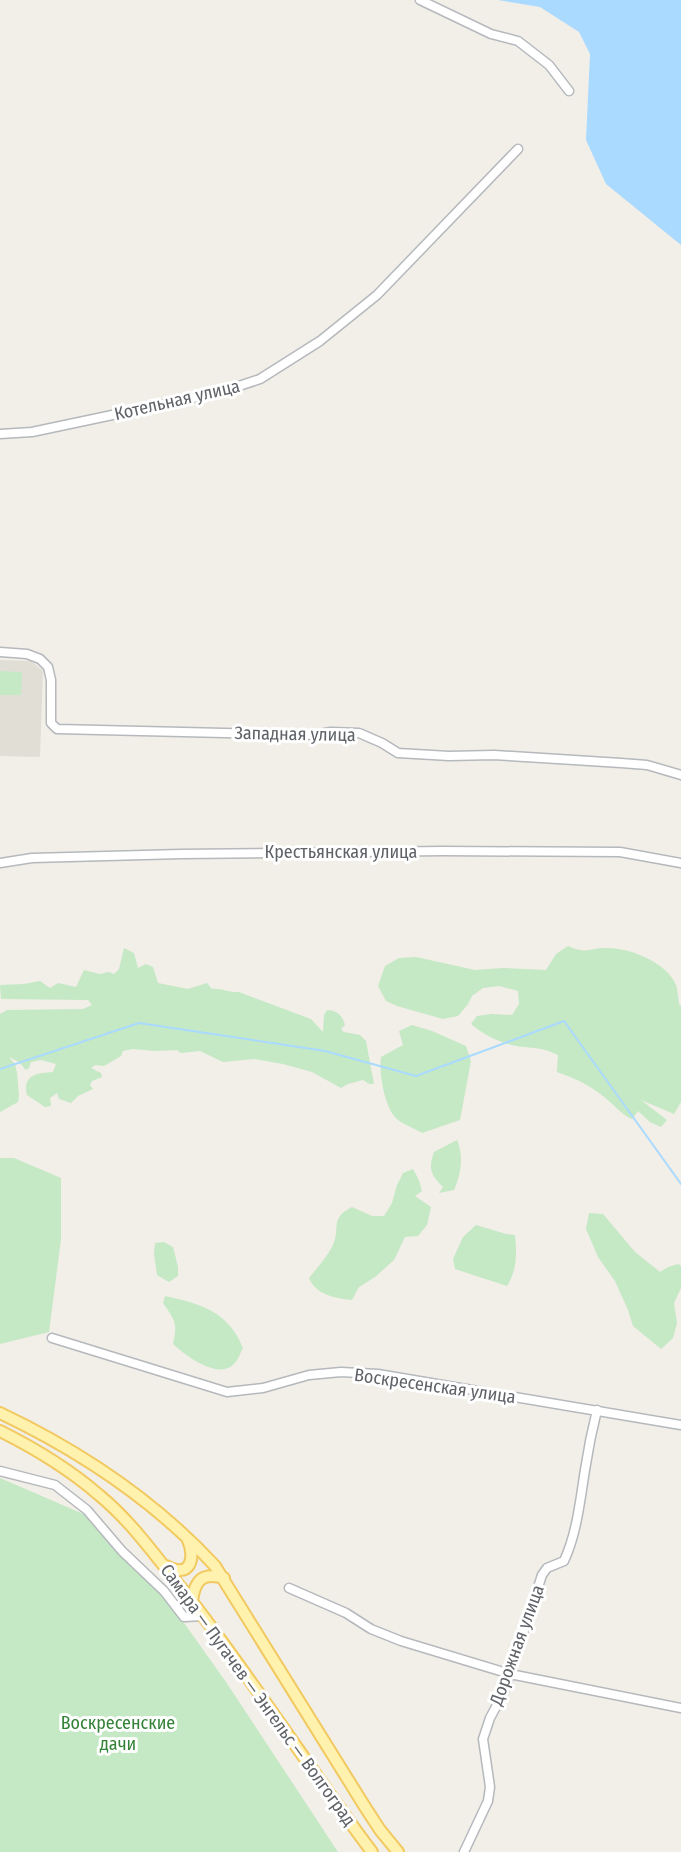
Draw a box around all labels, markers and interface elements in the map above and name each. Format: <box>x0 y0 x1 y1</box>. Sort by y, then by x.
street label: Котельная улица <box>112 375 242 425</box>
street label: Западная улица <box>234 722 356 746</box>
street label: Крестьянская улица <box>265 841 418 863</box>
street label: Воскресенская улица <box>353 1364 517 1408</box>
street label: Самара — Пугачев — Энгельс — Волгоград <box>156 1560 360 1830</box>
street label: Дорожная улица <box>485 1582 549 1709</box>
park label: Воскресенские дачи <box>61 1712 175 1755</box>

